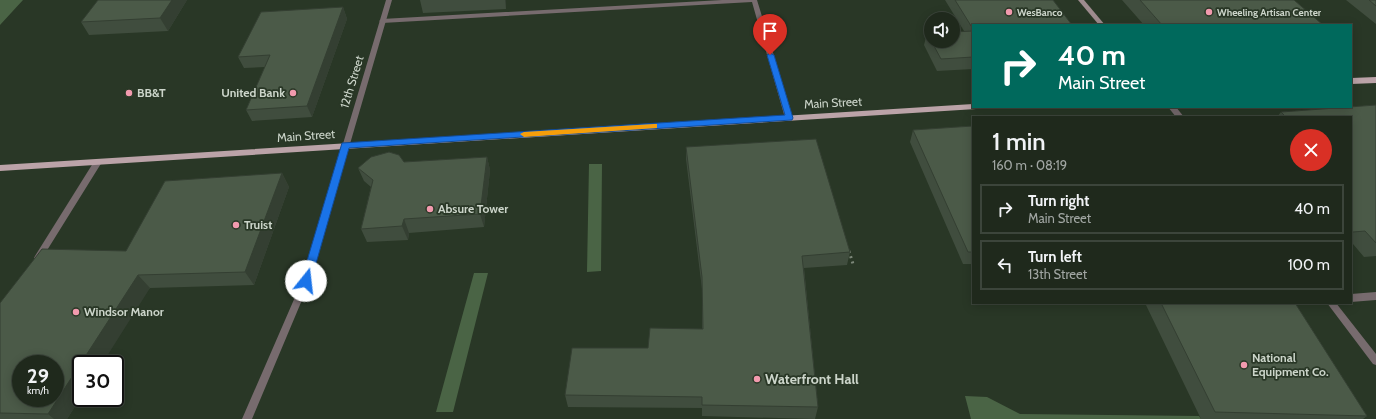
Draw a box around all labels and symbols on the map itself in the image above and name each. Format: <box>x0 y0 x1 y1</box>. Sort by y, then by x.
place label: WesBanco <box>1017 6 1063 19</box>
place label: Wheeling Artisan Center <box>1217 6 1322 19</box>
marker: WesBanco <box>1004 7 1014 17</box>
marker: Wheeling Artisan Center <box>1204 7 1214 17</box>
pin <box>753 14 787 55</box>
street label: 12th Street <box>336 54 367 110</box>
place label: BB&T <box>137 85 166 100</box>
place label: United Bank <box>221 85 285 100</box>
marker: BB&T <box>124 88 134 98</box>
marker: United Bank <box>288 88 298 98</box>
street label: Main Street <box>804 93 862 112</box>
street label: Main Street <box>276 126 336 145</box>
place label: Absure Tower <box>438 201 508 216</box>
marker: Absure Tower <box>425 204 435 214</box>
place label: Truist <box>244 217 272 232</box>
marker: Truist <box>231 220 241 230</box>
position arrow <box>285 260 327 302</box>
place label: Windsor Manor <box>84 304 164 319</box>
marker: Windsor Manor <box>71 307 81 317</box>
place label: National Equipment Co. <box>1252 350 1329 379</box>
speed limit sign: 30 <box>72 355 124 407</box>
marker: National Equipment Co. <box>1239 360 1249 370</box>
place label: Waterfront Hall <box>765 370 859 388</box>
marker: Waterfront Hall <box>752 374 762 384</box>

